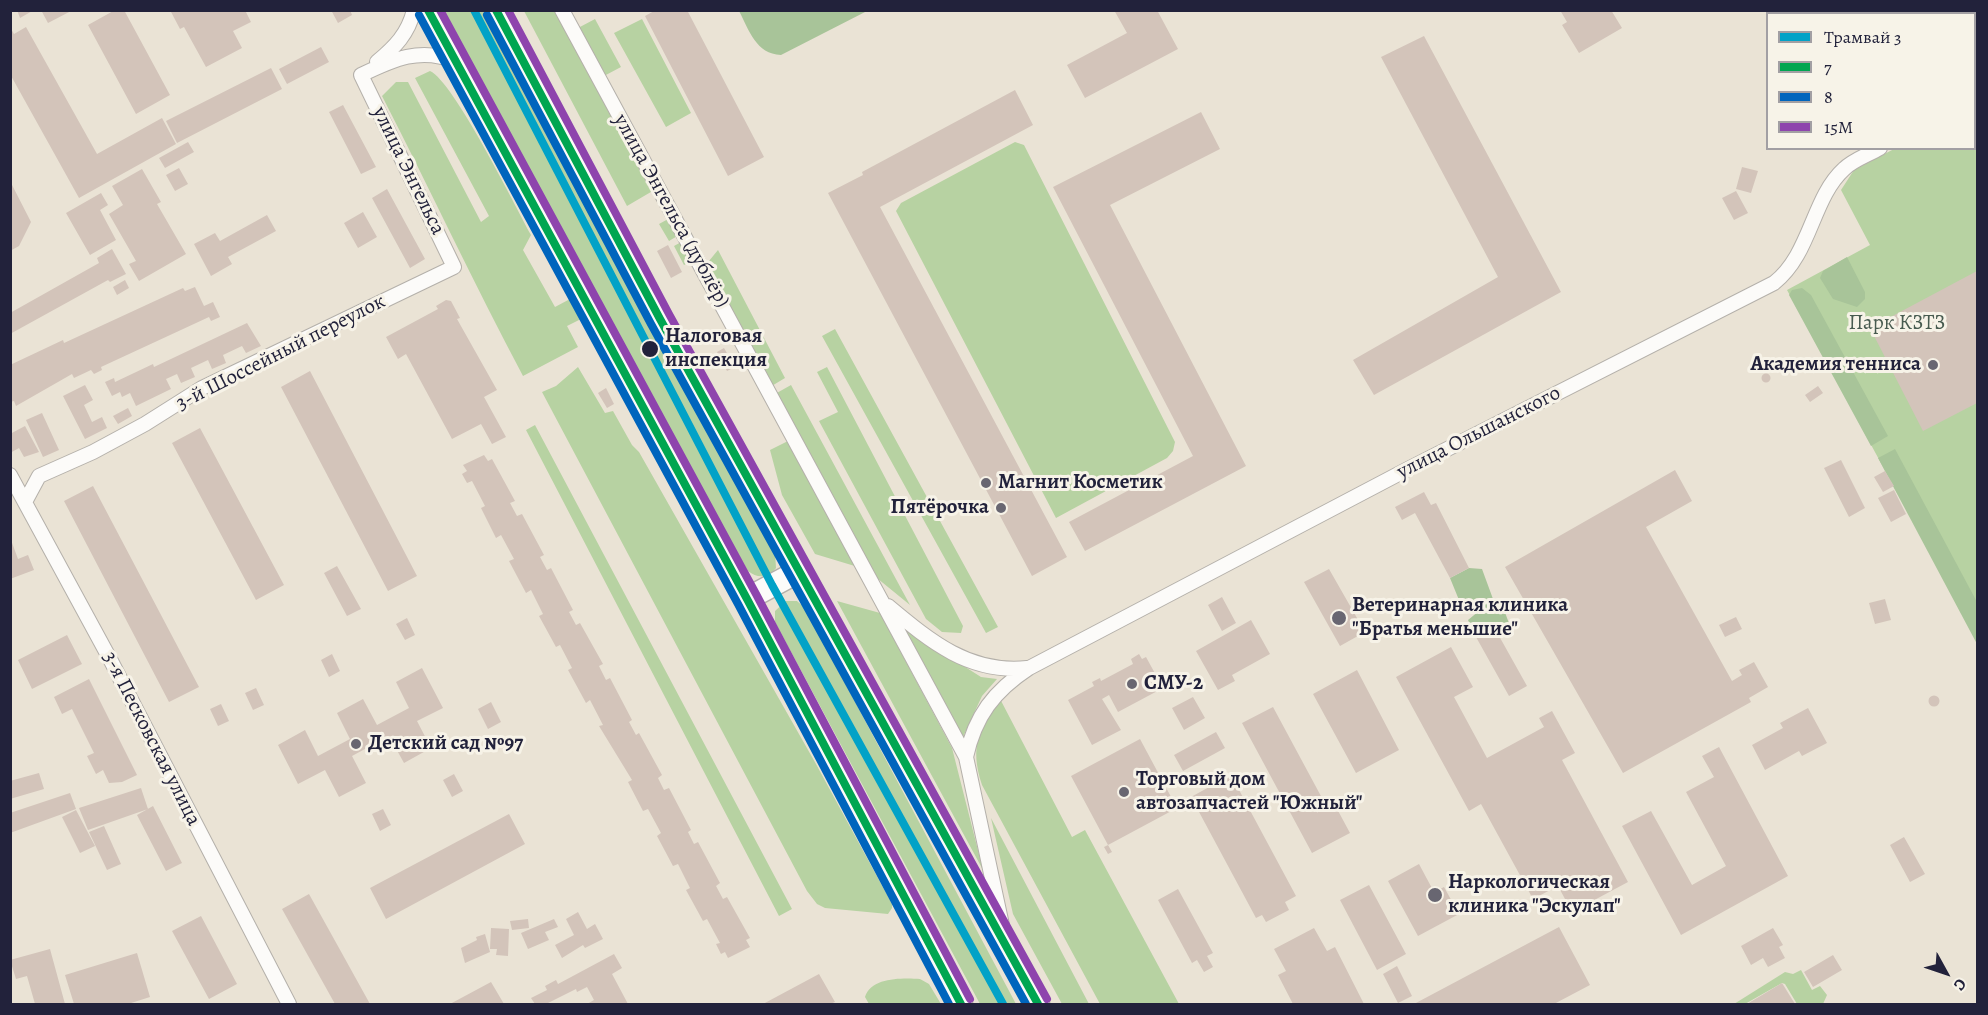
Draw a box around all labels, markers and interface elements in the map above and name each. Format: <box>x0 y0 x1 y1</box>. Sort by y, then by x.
legend <box>1766 12 1976 150</box>
text: Трамвай 3 <box>1824 25 1902 49</box>
text: 7 <box>1824 55 1832 79</box>
text: 8 <box>1824 85 1833 109</box>
street label: улица Энгельса <box>366 103 450 239</box>
street label: улица Энгельса (дублёр) <box>607 110 735 312</box>
text: 15М <box>1824 115 1853 139</box>
street label: 3-й Шоссейный переулок <box>172 289 390 417</box>
park label: Парк КЗТЗ <box>1849 311 1945 337</box>
place label: Налоговая инспекция <box>665 324 767 374</box>
marker: Налоговая инспекция <box>640 339 660 359</box>
place label: Академия тенниса <box>1750 352 1921 378</box>
marker: Академия тенниса <box>1926 358 1940 372</box>
street label: улица Ольшанского <box>1393 381 1565 485</box>
place label: Магнит Косметик <box>998 470 1163 496</box>
marker: Магнит Косметик <box>979 476 993 490</box>
place label: Пятёрочка <box>891 495 989 521</box>
marker: Пятёрочка <box>994 501 1008 515</box>
place label: Ветеринарная клиника "Братья меньшие" <box>1352 593 1568 643</box>
marker: Ветеринарная клиника "Братья меньшие" <box>1330 609 1348 627</box>
street label: 3-я Песковская улица <box>96 648 206 830</box>
place label: СМУ-2 <box>1144 671 1203 697</box>
marker: СМУ-2 <box>1125 677 1139 691</box>
place label: Детский сад №97 <box>368 731 523 757</box>
marker: Детский сад №97 <box>349 737 363 751</box>
place label: Торговый дом автозапчастей "Южный" <box>1136 767 1362 817</box>
marker: Торговый дом автозапчастей "Южный" <box>1117 785 1131 799</box>
place label: Наркологическая клиника "Эскулап" <box>1448 870 1621 920</box>
marker: Наркологическая клиника "Эскулап" <box>1426 886 1444 904</box>
north arrow <box>1916 943 1976 1003</box>
text: С <box>1948 974 1971 995</box>

